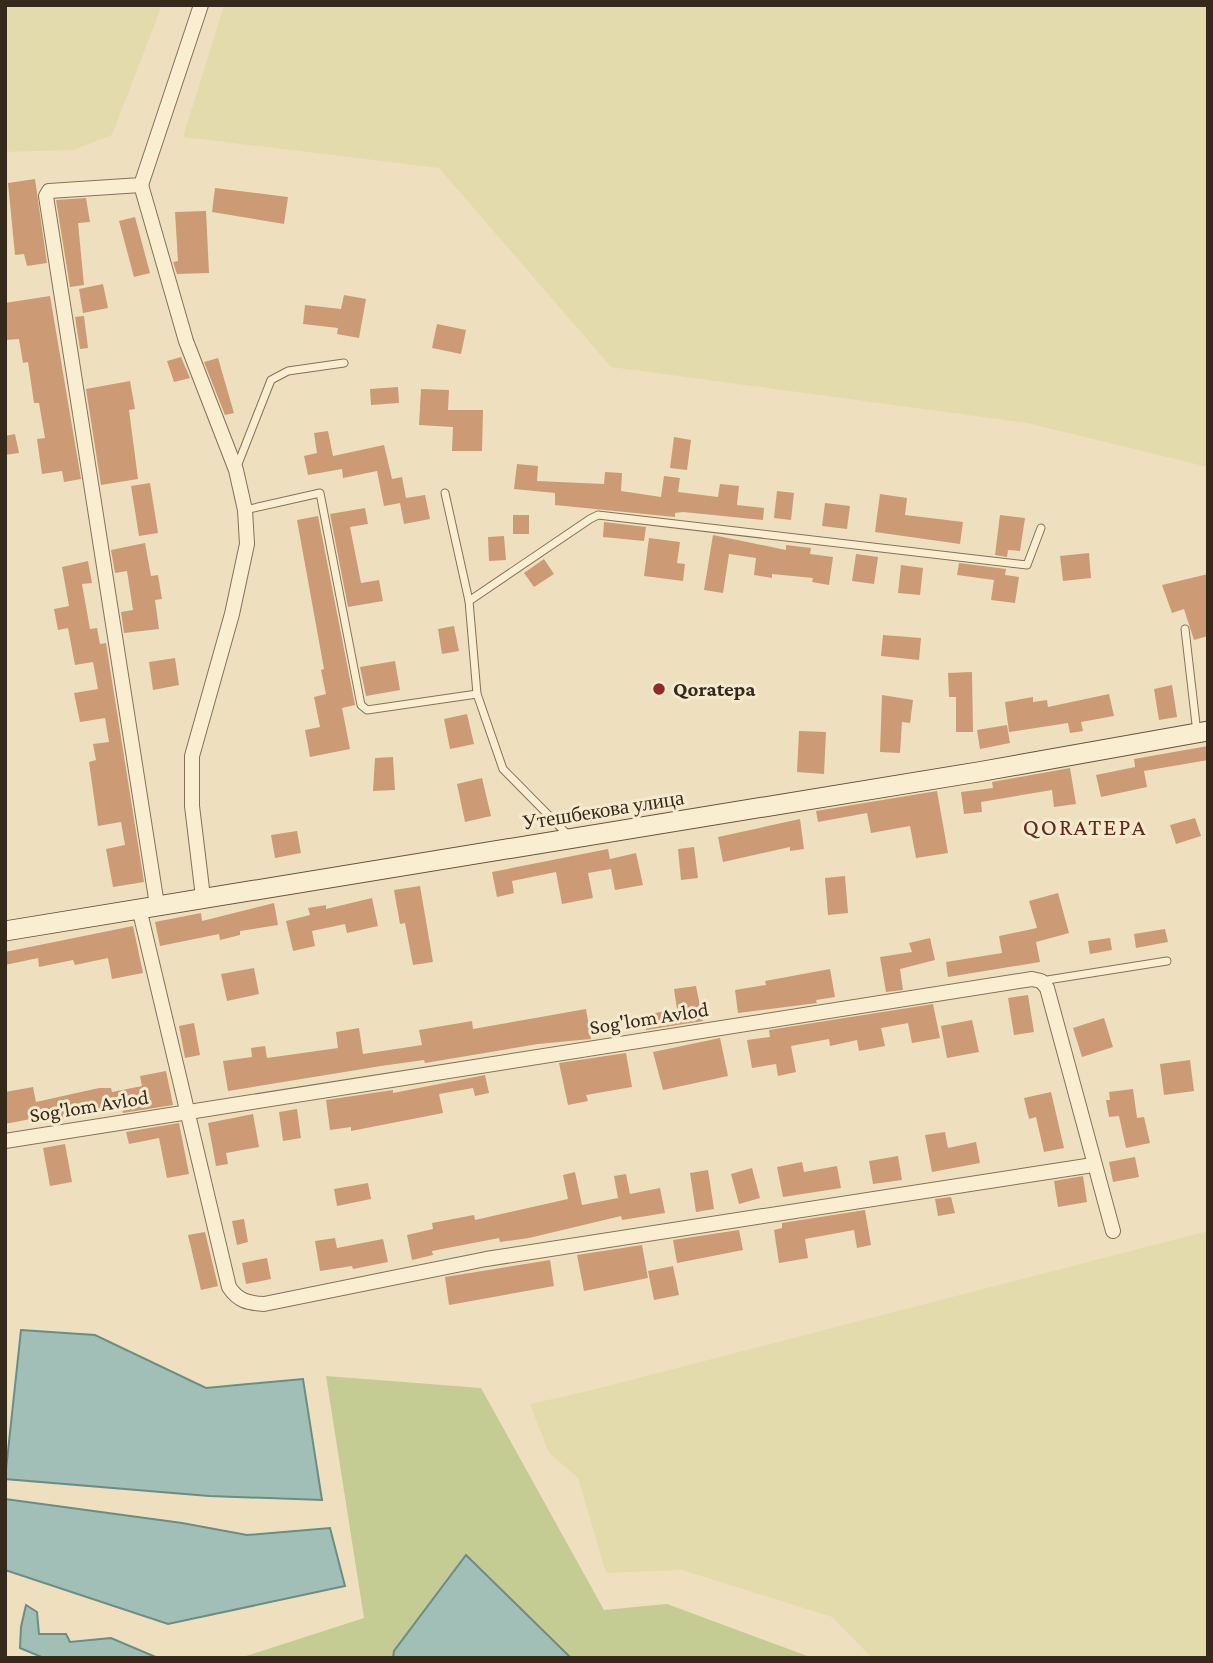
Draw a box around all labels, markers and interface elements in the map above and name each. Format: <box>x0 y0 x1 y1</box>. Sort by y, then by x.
place label: Qoratepa <box>673 677 756 701</box>
marker: Qoratepa <box>651 681 667 697</box>
street label: Утешбекова улица <box>520 785 686 835</box>
district label: QORATEPA <box>1023 813 1147 840</box>
street label: Sog'lom Avlod <box>588 997 710 1039</box>
street label: Sog'lom Avlod <box>28 1085 150 1127</box>

